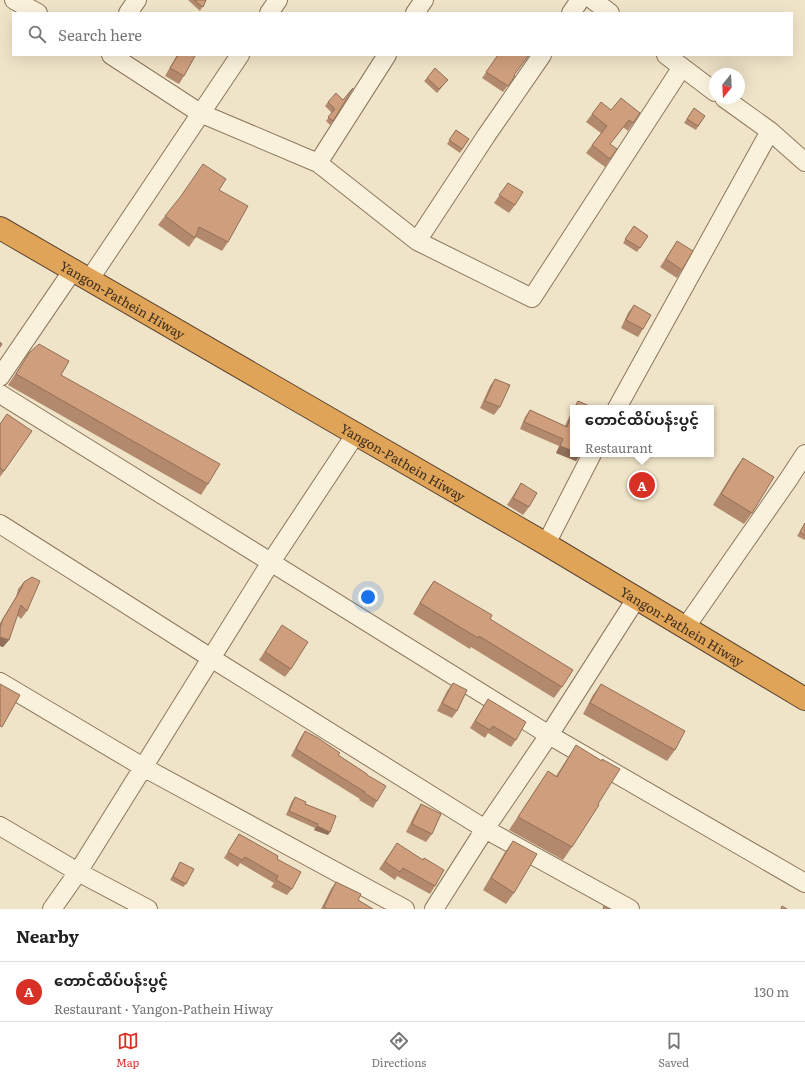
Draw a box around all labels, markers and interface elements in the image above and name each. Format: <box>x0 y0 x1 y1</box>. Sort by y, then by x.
search box <box>12 12 793 56</box>
icon: search <box>26 23 48 45</box>
text: Search here <box>58 23 142 46</box>
north arrow <box>709 68 745 104</box>
street label: Yangon-Pathein Hiway <box>57 255 189 343</box>
popup <box>570 405 714 457</box>
text: တောင်ထိပ်ပန်းပွင့် <box>585 407 699 430</box>
street label: Yangon-Pathein Hiway <box>337 418 470 505</box>
text: Restaurant <box>585 438 653 457</box>
pin: A <box>629 470 655 500</box>
street label: Yangon-Pathein Hiway <box>617 581 749 670</box>
your location <box>358 587 378 607</box>
text: Nearby <box>16 923 79 948</box>
text: တောင်ထိပ်ပန်းပွင့် <box>54 968 168 991</box>
text: A <box>24 982 34 1001</box>
text: 130 m <box>754 982 789 1001</box>
text: Restaurant · Yangon-Pathein Hiway <box>54 999 273 1018</box>
tab: Map <box>116 1030 139 1070</box>
tab: Directions <box>371 1030 426 1070</box>
tab: Saved <box>658 1030 689 1070</box>

